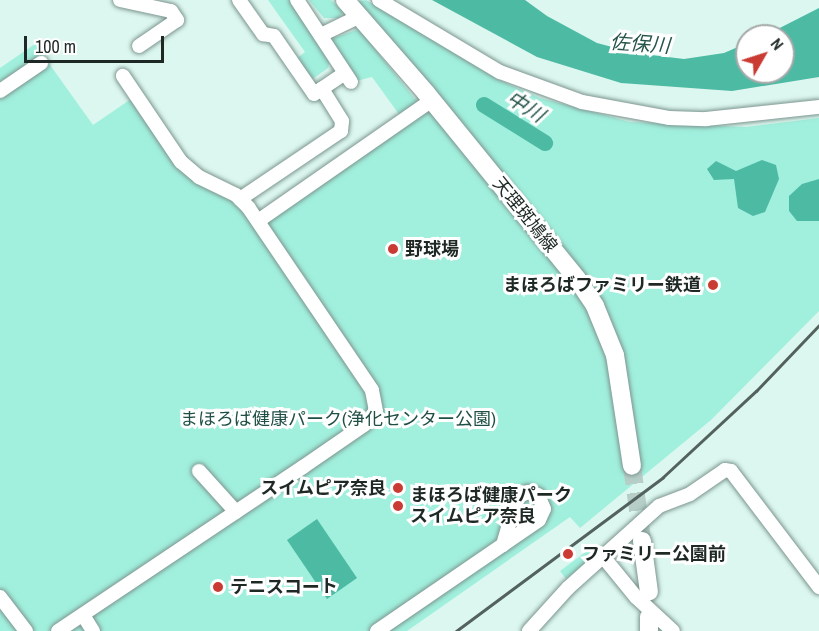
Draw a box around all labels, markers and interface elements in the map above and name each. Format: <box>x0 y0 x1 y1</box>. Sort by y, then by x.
scale bar <box>27 24 166 62</box>
north arrow <box>735 24 795 84</box>
water label: 佐保川 <box>609 29 671 57</box>
text: N <box>766 33 789 55</box>
text: 100 m <box>35 34 76 59</box>
water label: 中川 <box>503 85 549 127</box>
street label: 天理斑鳩線 <box>488 173 562 257</box>
place label: 野球場 <box>405 238 459 260</box>
marker: 野球場 <box>386 242 400 256</box>
place label: まほろばファミリー鉄道 <box>503 274 701 296</box>
marker: まほろばファミリー鉄道 <box>706 278 720 292</box>
park label: まほろば健康パーク(浄化センター公園) <box>180 408 496 430</box>
place label: スイムピア奈良 <box>260 477 386 499</box>
marker: スイムピア奈良 <box>391 481 405 495</box>
place label: まほろば健康パーク スイムピア奈良 <box>410 485 572 528</box>
marker: まほろば健康パーク スイムピア奈良 <box>391 499 405 513</box>
place label: ファミリー公園前 <box>582 543 726 565</box>
marker: ファミリー公園前 <box>559 545 577 563</box>
place label: テニスコート <box>230 576 338 598</box>
marker: テニスコート <box>211 580 225 594</box>

